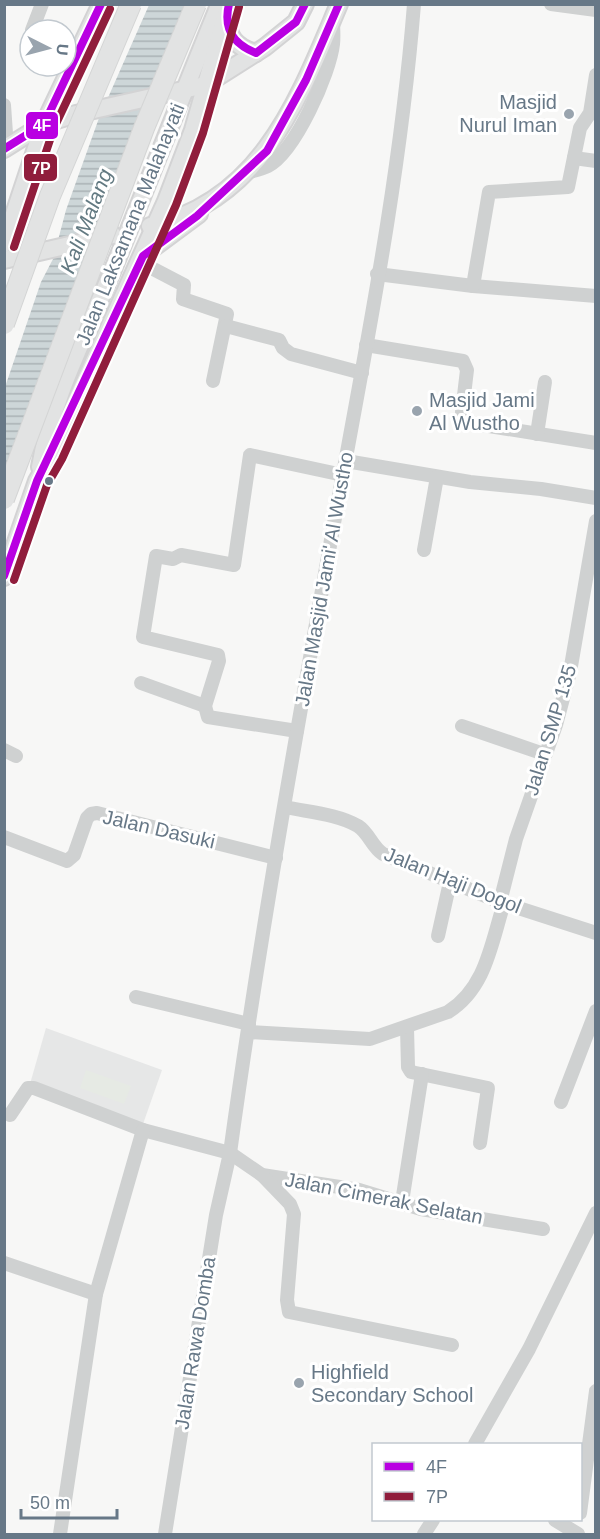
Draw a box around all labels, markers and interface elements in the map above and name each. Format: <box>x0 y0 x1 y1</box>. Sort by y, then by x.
north arrow <box>18 18 78 78</box>
text: U <box>53 43 71 56</box>
place label: Masjid Nurul Iman <box>459 91 557 136</box>
street label: Jalan Laksamana Malahayati <box>71 100 189 348</box>
marker: Masjid Nurul Iman <box>562 107 576 121</box>
line badge: 4F <box>25 111 59 140</box>
text: 4F <box>33 117 52 134</box>
line badge: 7P <box>23 153 58 182</box>
text: 7P <box>31 160 51 177</box>
water label: Kali Malang <box>56 165 117 276</box>
place label: Masjid Jami Al Wustho <box>429 389 535 434</box>
marker: Masjid Jami Al Wustho <box>410 404 424 418</box>
street label: Jalan Masjid Jami' Al Wustho <box>291 450 357 708</box>
unlabelled marker <box>43 475 55 487</box>
street label: Jalan SMP 135 <box>520 662 580 798</box>
street label: Jalan Dasuki <box>101 805 217 853</box>
street label: Jalan Haji Dogol <box>381 843 525 917</box>
street label: Jalan Cimerak Selatan <box>283 1168 485 1228</box>
street label: Jalan Rawa Domba <box>170 1254 220 1431</box>
place label: Highfield Secondary School <box>311 1361 473 1406</box>
marker: Highfield Secondary School <box>292 1376 306 1390</box>
legend <box>372 1443 582 1521</box>
text: 4F <box>426 1457 447 1477</box>
scale bar <box>21 1482 117 1520</box>
text: 7P <box>426 1487 448 1507</box>
text: 50 m <box>30 1493 70 1513</box>

